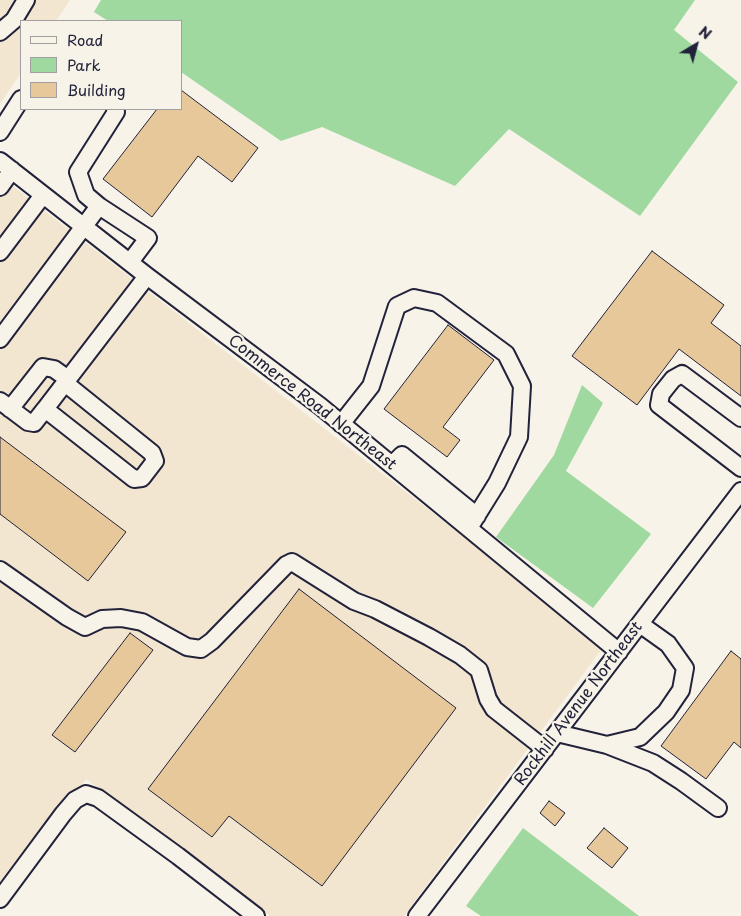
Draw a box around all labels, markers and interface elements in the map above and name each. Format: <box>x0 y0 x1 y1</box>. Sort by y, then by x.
legend <box>20 20 182 110</box>
north arrow <box>671 20 721 70</box>
text: N <box>695 21 716 44</box>
text: Road <box>67 28 103 51</box>
text: Park <box>67 53 101 76</box>
text: Building <box>67 78 126 101</box>
street label: Commerce Road Northeast <box>224 331 400 475</box>
street label: Rockhill Avenue Northeast <box>511 618 647 790</box>

